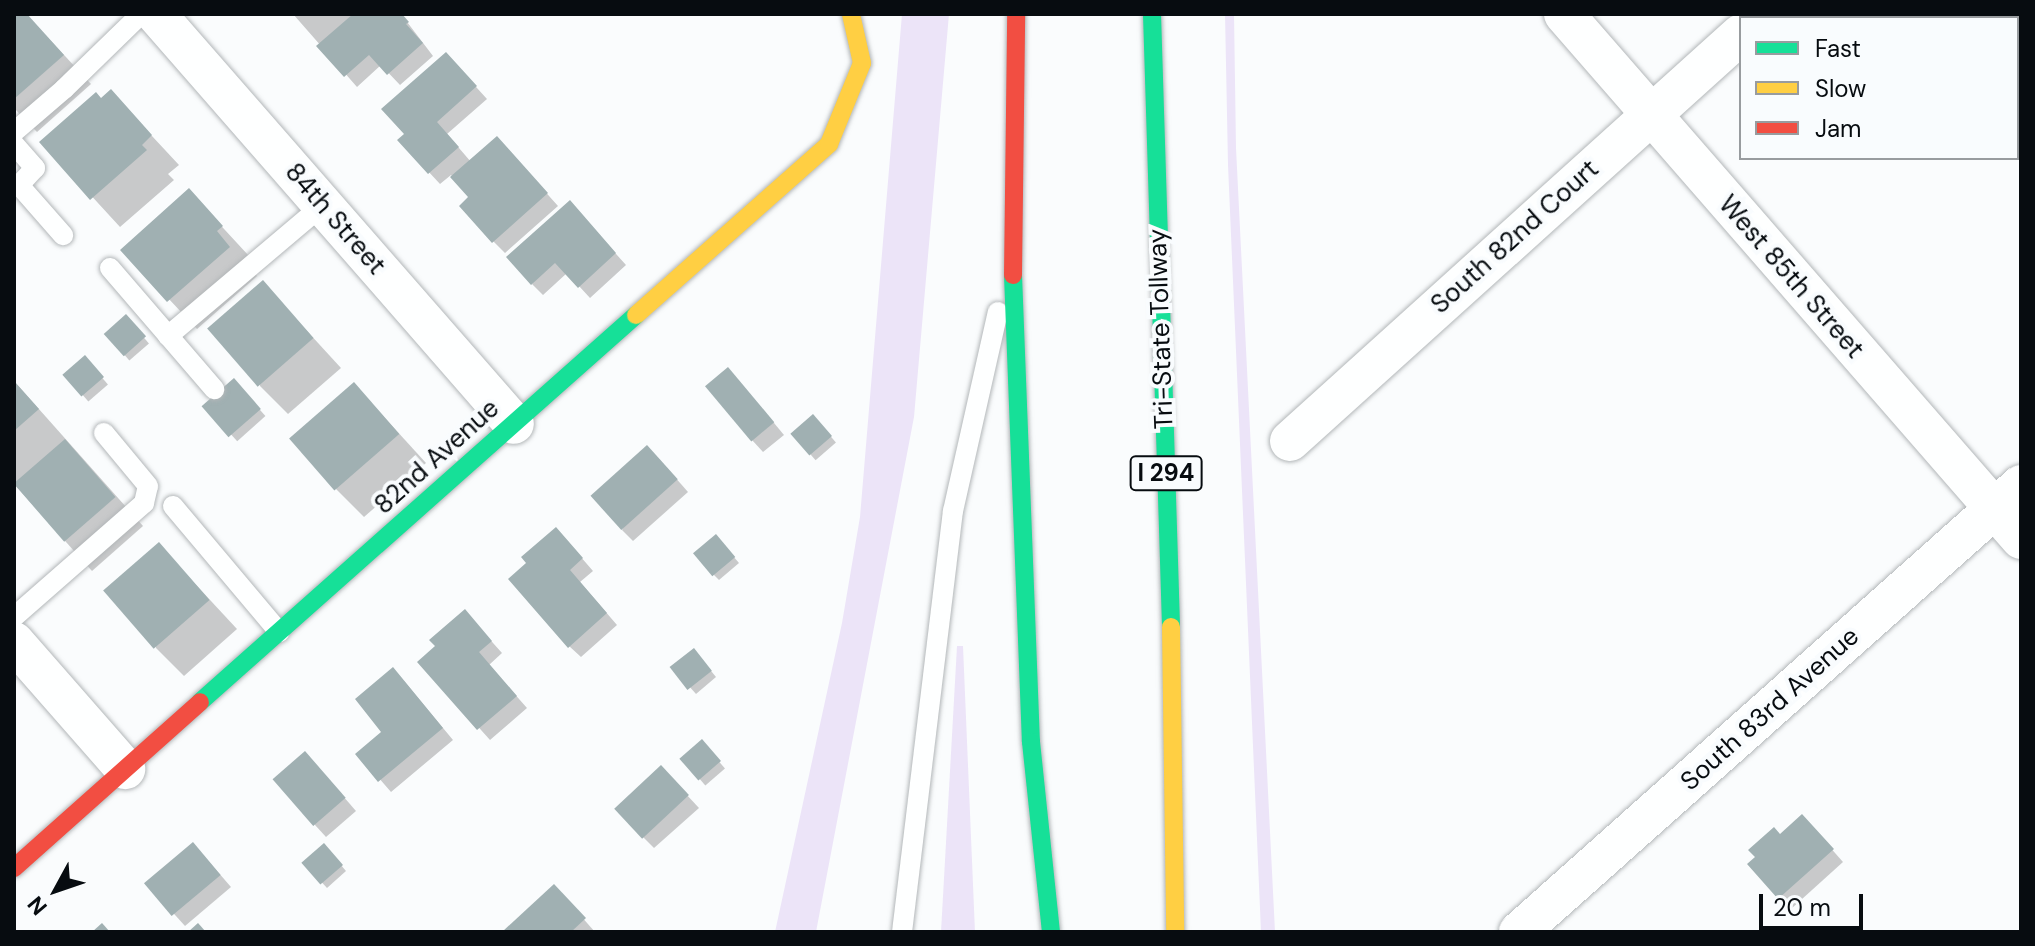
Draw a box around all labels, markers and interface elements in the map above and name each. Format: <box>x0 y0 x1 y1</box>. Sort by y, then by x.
legend <box>1739 16 2019 160</box>
text: Fast <box>1815 33 1861 64</box>
text: Slow <box>1815 73 1866 104</box>
text: Jam <box>1815 113 1861 144</box>
street label: South 82nd Court <box>1425 154 1605 320</box>
street label: 84th Street <box>278 157 392 281</box>
street label: West 85th Street <box>1712 189 1870 365</box>
street label: Tri-State Tollway <box>1142 228 1180 430</box>
street label: 82nd Avenue <box>368 393 506 521</box>
road number: I 294 <box>1128 453 1204 493</box>
street label: South 83rd Avenue <box>1674 621 1866 797</box>
north arrow <box>16 850 96 930</box>
scale bar <box>1763 878 1867 928</box>
text: N <box>21 890 54 921</box>
text: 20 m <box>1773 892 1831 923</box>

